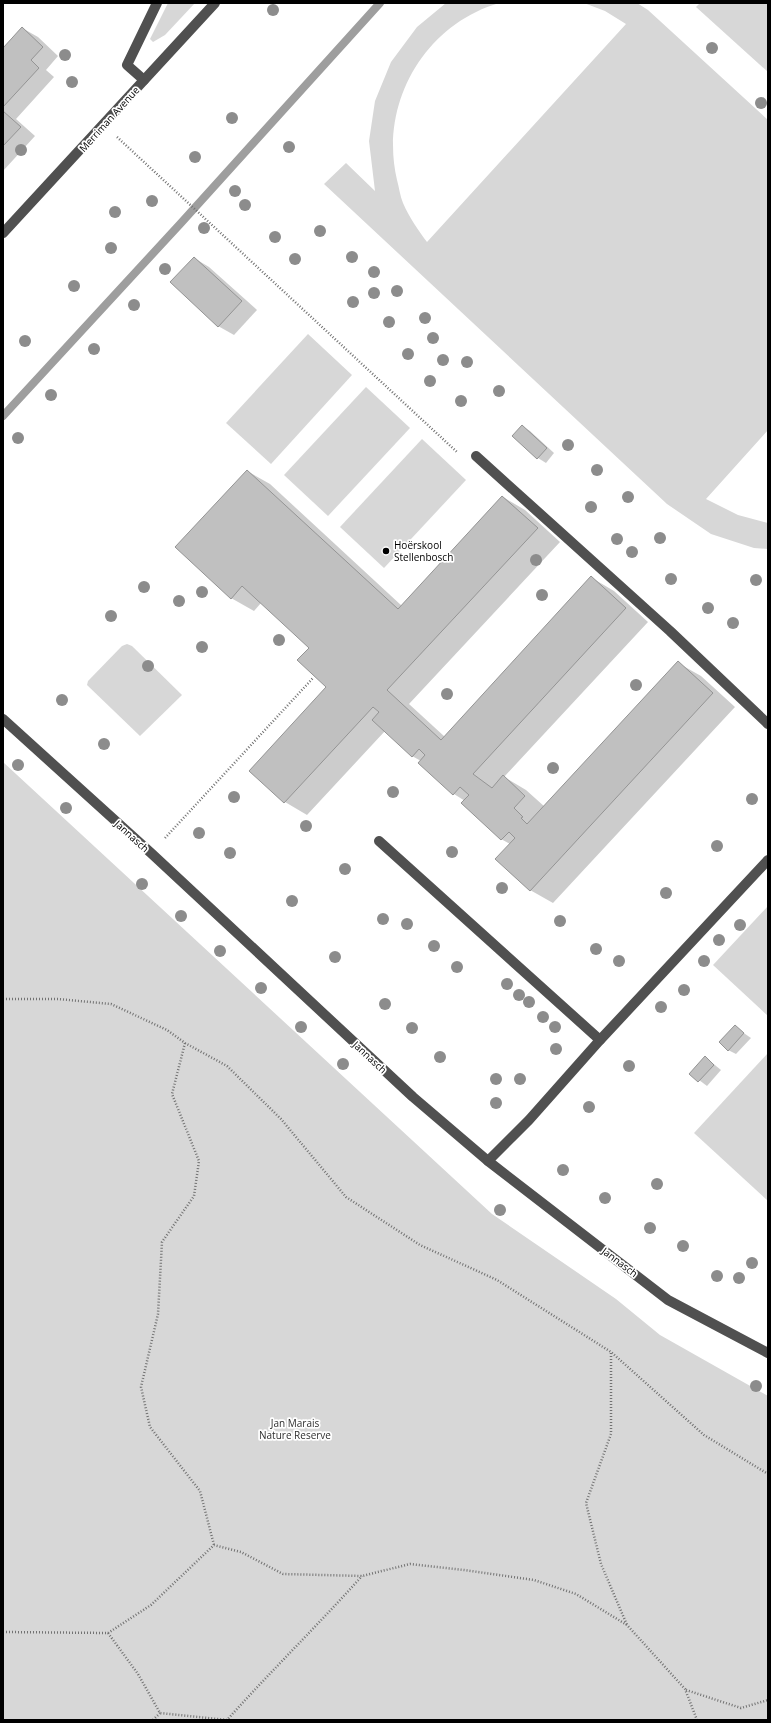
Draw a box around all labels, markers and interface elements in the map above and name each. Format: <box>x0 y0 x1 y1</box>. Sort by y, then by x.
street label: Merriman Avenue <box>76 83 142 155</box>
place label: Hoërskool Stellenbosch <box>394 538 453 564</box>
marker: Hoërskool Stellenbosch <box>381 546 391 556</box>
street label: Jannasch <box>111 816 152 855</box>
street label: Jannasch <box>349 1037 390 1076</box>
street label: Jannasch <box>598 1243 641 1280</box>
park label: Jan Marais Nature Reserve <box>259 1416 331 1442</box>

